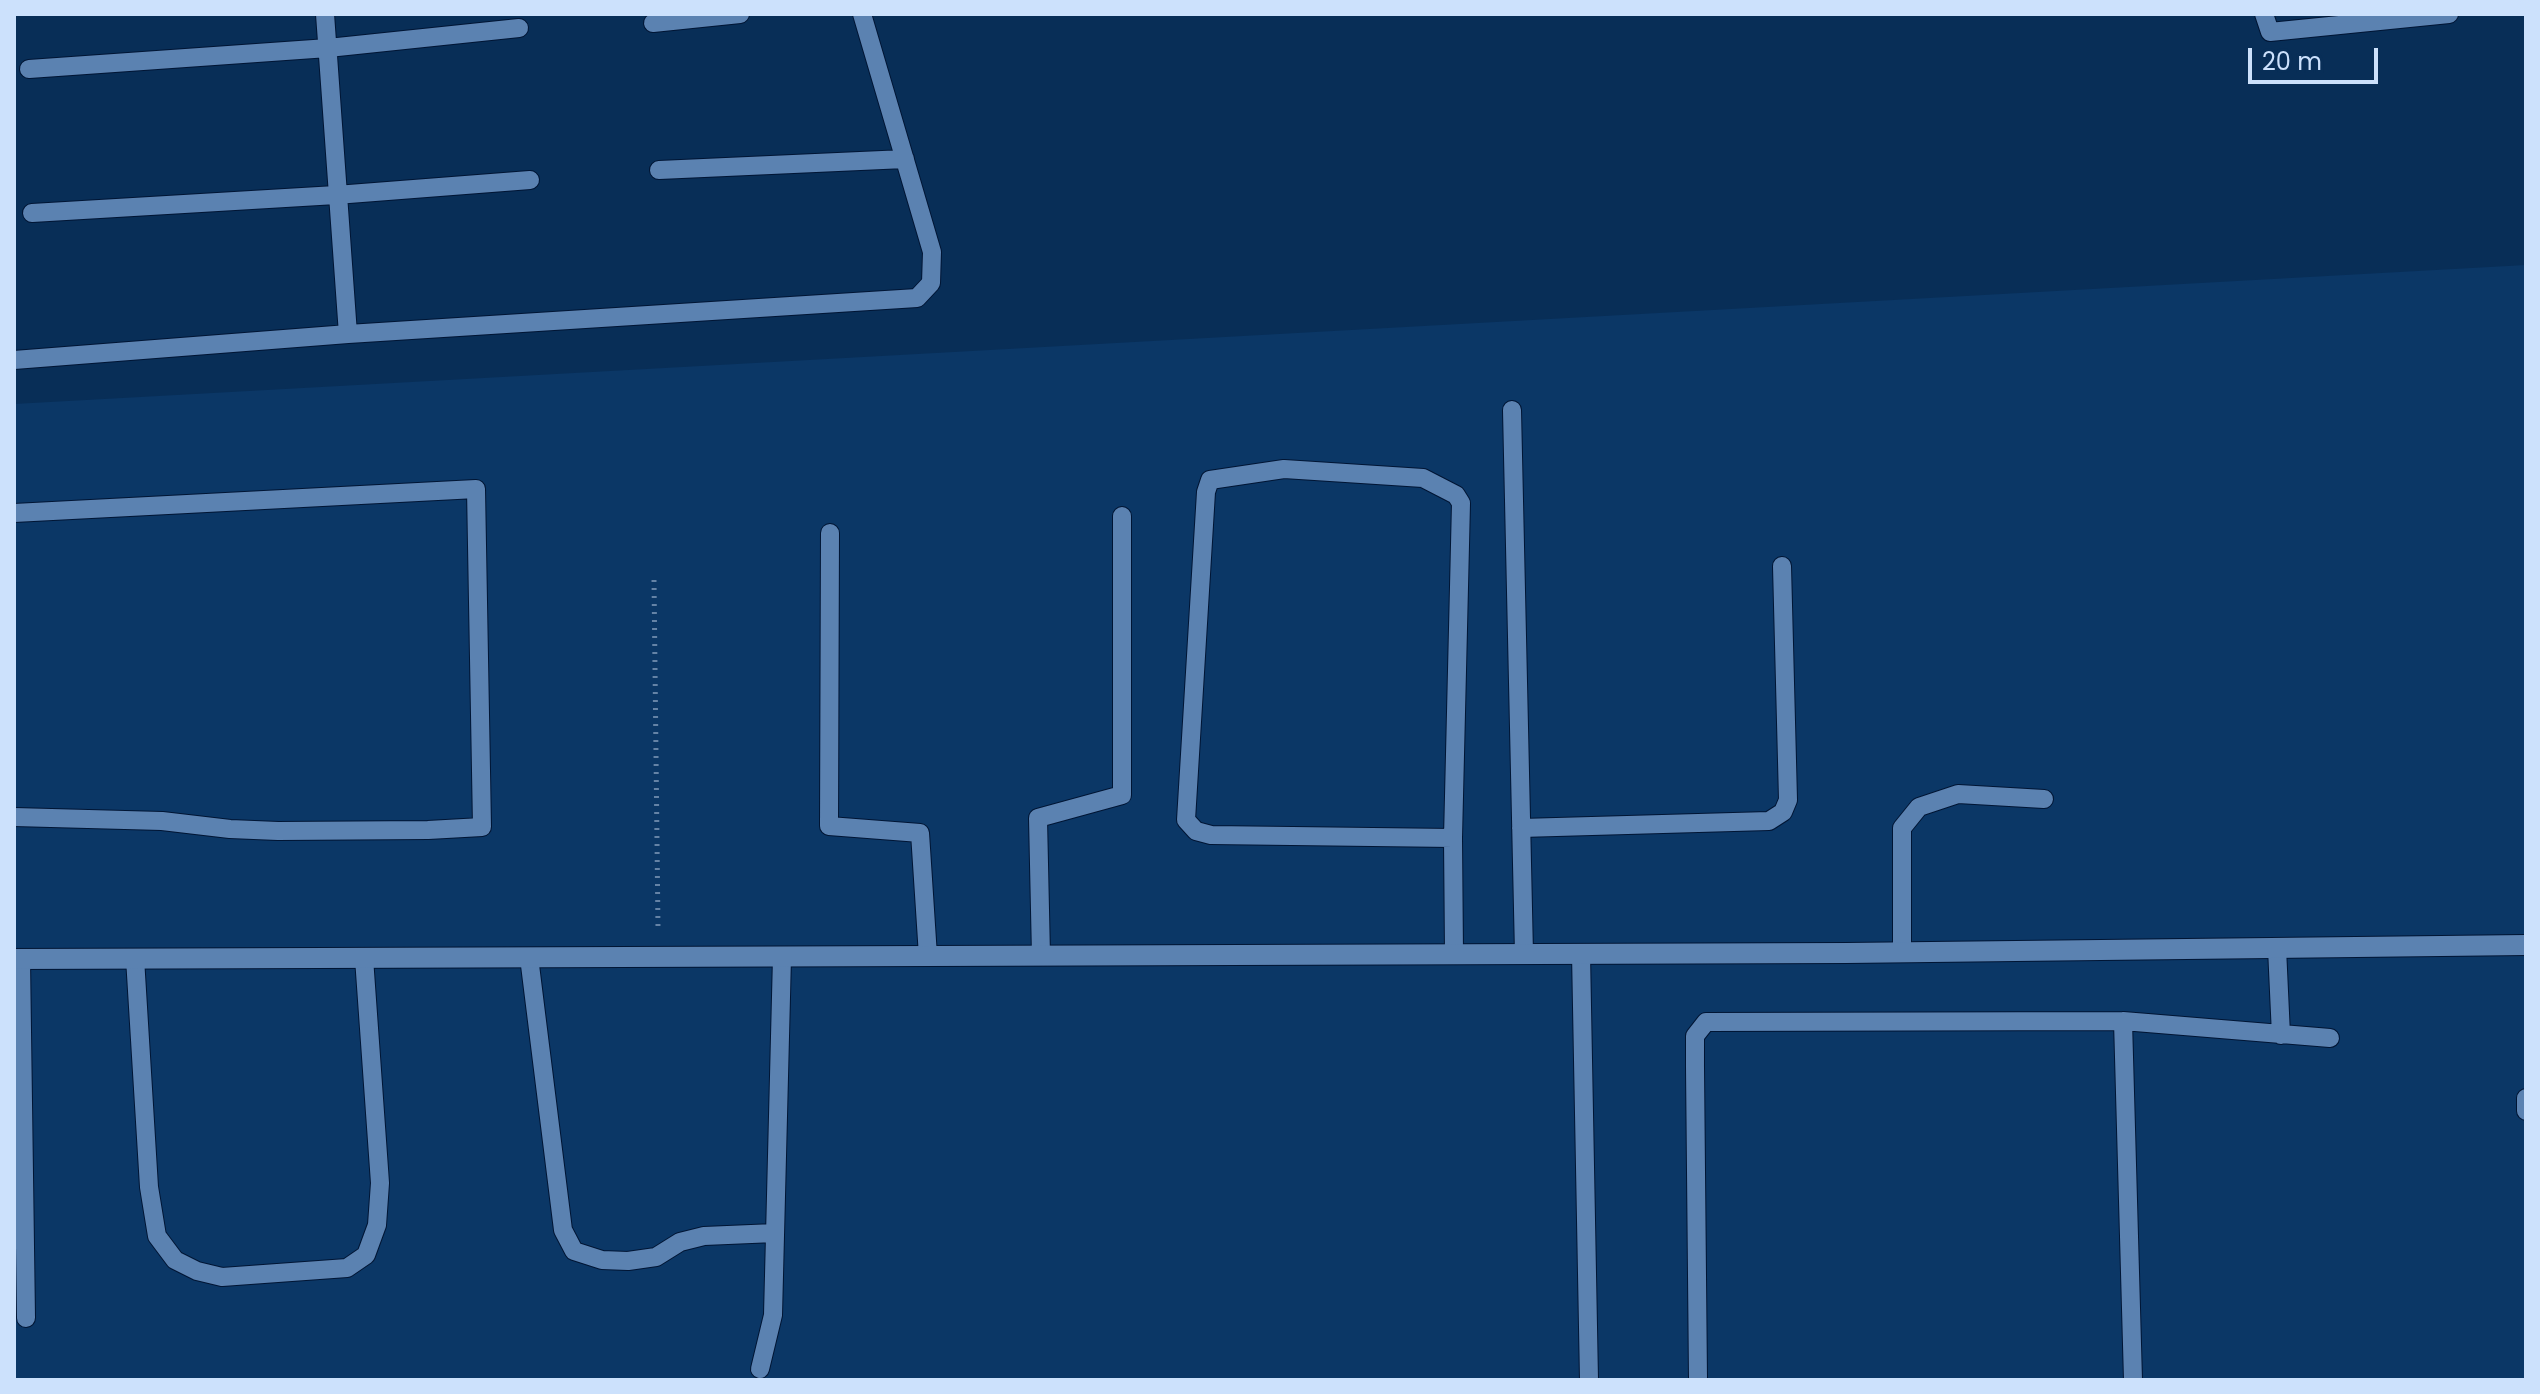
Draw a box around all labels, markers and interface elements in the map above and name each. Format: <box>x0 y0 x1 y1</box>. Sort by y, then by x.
scale bar <box>2252 32 2382 82</box>
text: 20 m <box>2262 45 2322 78</box>

